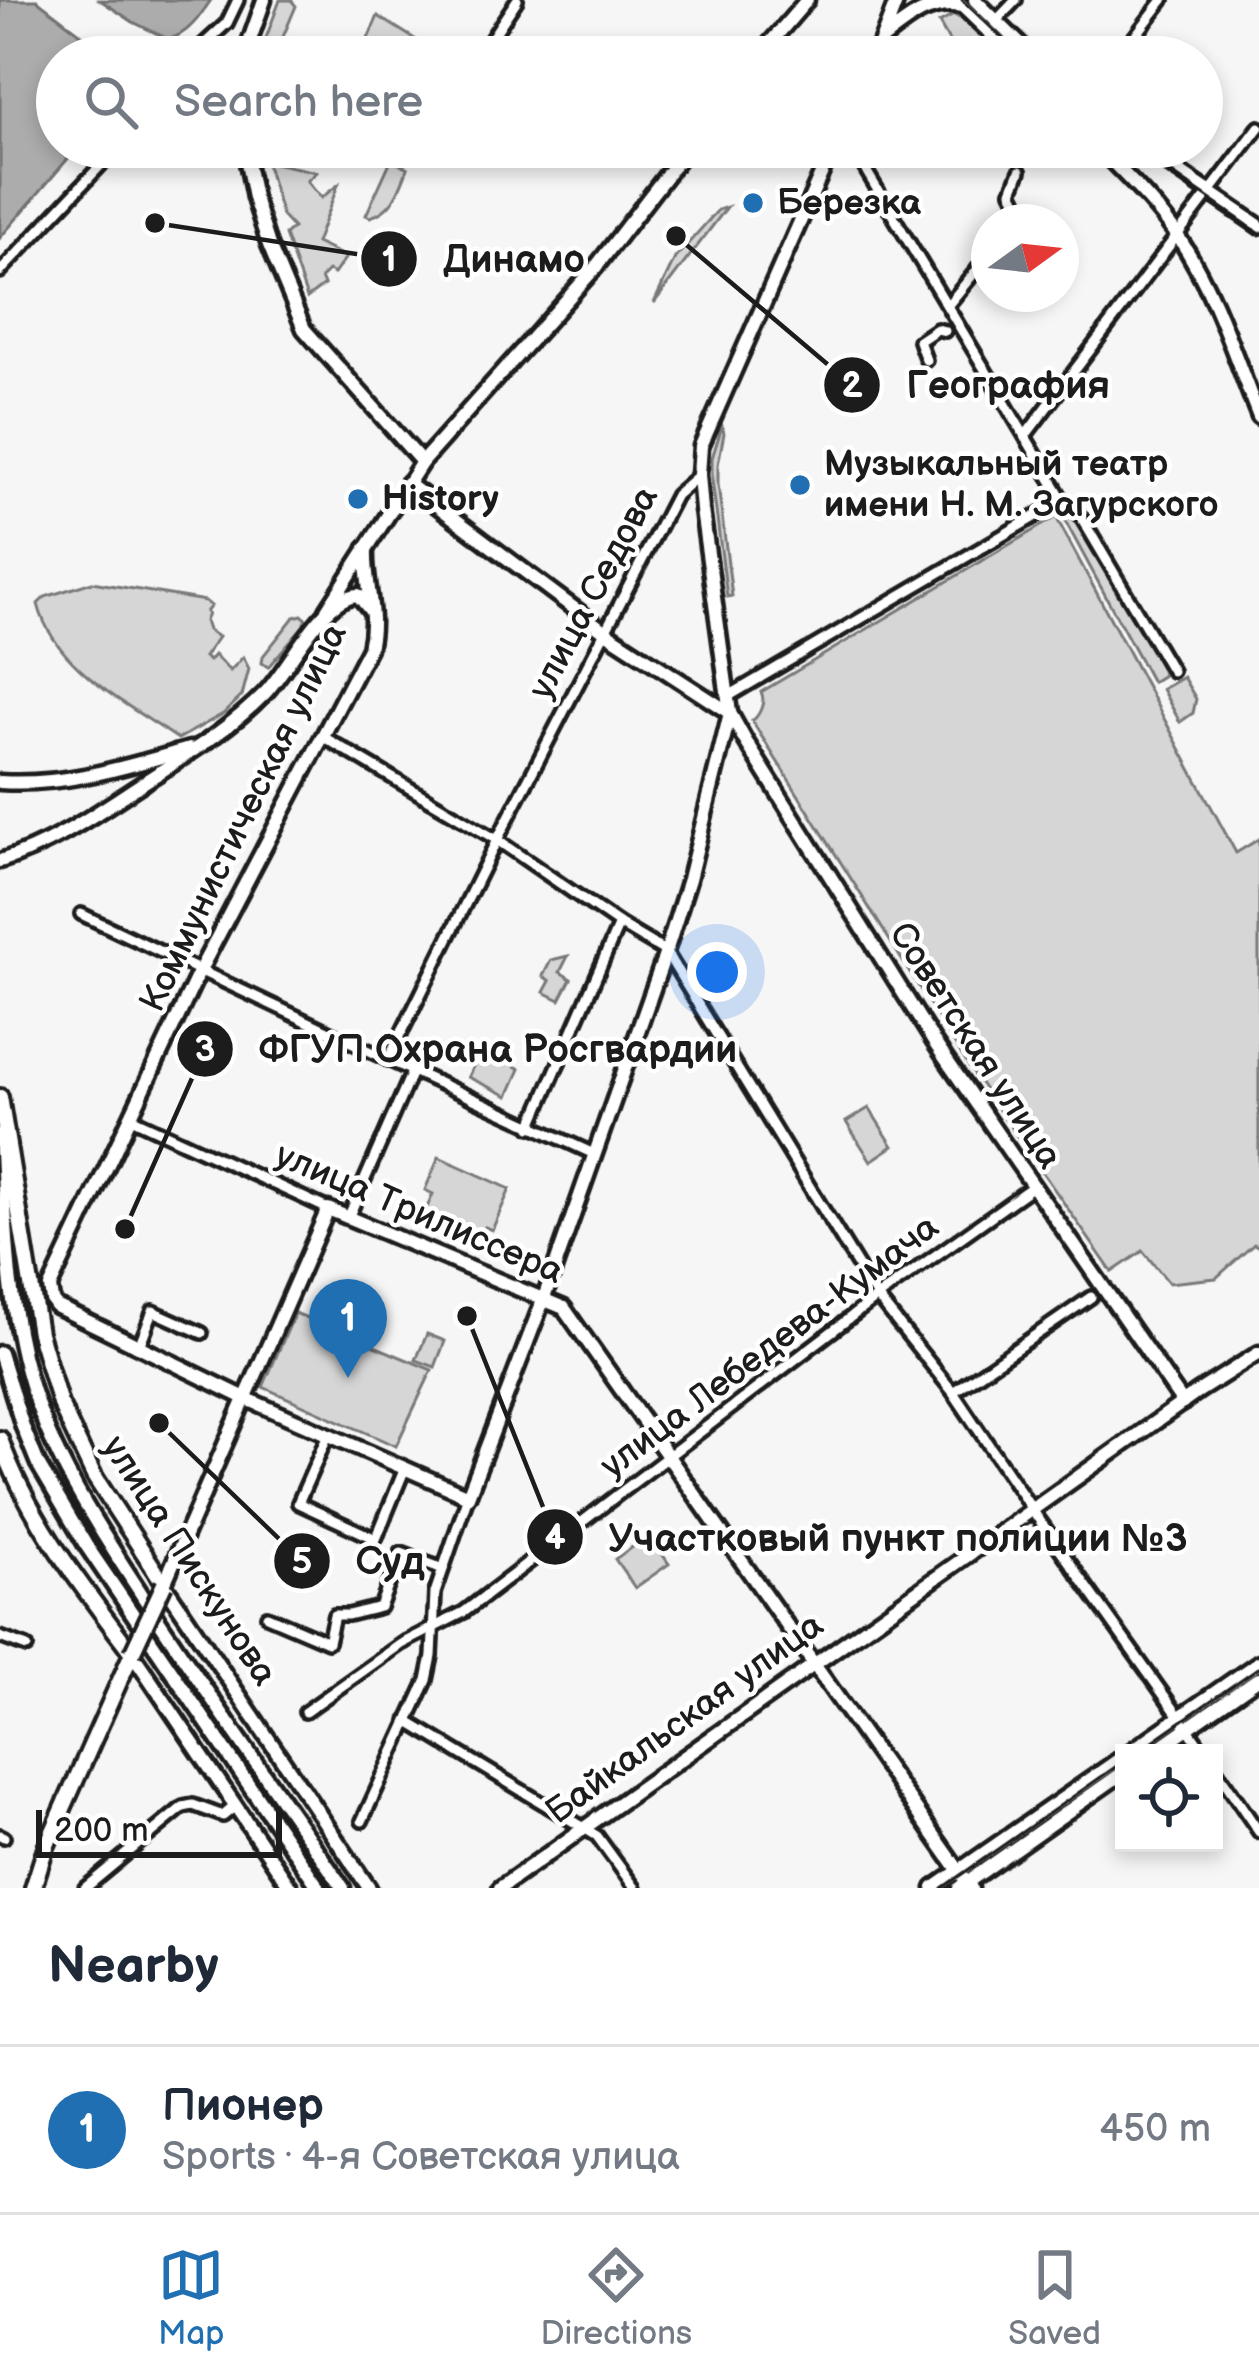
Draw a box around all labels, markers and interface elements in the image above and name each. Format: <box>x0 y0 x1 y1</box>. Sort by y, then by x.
search box <box>36 36 1223 168</box>
icon: search <box>78 69 144 135</box>
text: Search here <box>174 75 423 130</box>
place label: Березка <box>777 182 922 225</box>
marker: Березка <box>740 190 766 216</box>
north arrow <box>971 204 1079 312</box>
callout: Динамо <box>359 221 609 296</box>
text: Динамо <box>443 237 585 284</box>
text: 1 <box>381 239 397 282</box>
callout: География <box>822 347 1133 422</box>
text: География <box>906 363 1110 410</box>
text: 2 <box>841 365 863 408</box>
place label: Музыкальный театр имени Н. М. Загурского <box>824 443 1219 527</box>
marker: Музыкальный театр имени Н. М. Загурского <box>787 472 813 498</box>
place label: History <box>382 478 499 521</box>
street label: улица Седова <box>520 479 668 707</box>
marker: History <box>345 486 371 512</box>
street label: Коммунистическая улица <box>131 617 357 1019</box>
street label: Советская улица <box>879 915 1071 1177</box>
your location <box>687 942 747 1002</box>
callout: ФГУП Охрана Росгвардии <box>175 1011 761 1086</box>
text: ФГУП Охрана Росгвардии <box>259 1027 737 1074</box>
text: 3 <box>194 1029 216 1072</box>
street label: улица Трилиссера <box>269 1134 569 1294</box>
street label: улица Лебедева-Кумача <box>593 1206 947 1488</box>
pin: 1 <box>309 1279 387 1378</box>
street label: улица Пискунова <box>92 1428 286 1694</box>
callout: Участковый пункт полиции №3 <box>525 1499 1212 1574</box>
text: Участковый пункт полиции №3 <box>609 1516 1188 1563</box>
text: 4 <box>544 1517 566 1560</box>
callout: Суд <box>272 1523 449 1598</box>
text: Суд <box>355 1539 425 1586</box>
text: 5 <box>292 1541 312 1584</box>
street label: Байкальская улица <box>538 1604 832 1834</box>
map controls <box>1115 1744 1223 1852</box>
button: locate <box>1115 1744 1223 1852</box>
scale bar <box>36 1804 282 1857</box>
text: 200 m <box>54 1811 148 1851</box>
text: Nearby <box>48 1936 219 1997</box>
text: Пионер <box>162 2079 324 2134</box>
text: 1 <box>79 2106 95 2153</box>
text: 450 m <box>1099 2106 1211 2153</box>
text: Sports · 4-я Советская улица <box>162 2134 680 2181</box>
tab: Map <box>158 2242 224 2354</box>
tab: Directions <box>541 2242 692 2354</box>
tab: Saved <box>1008 2242 1101 2354</box>

